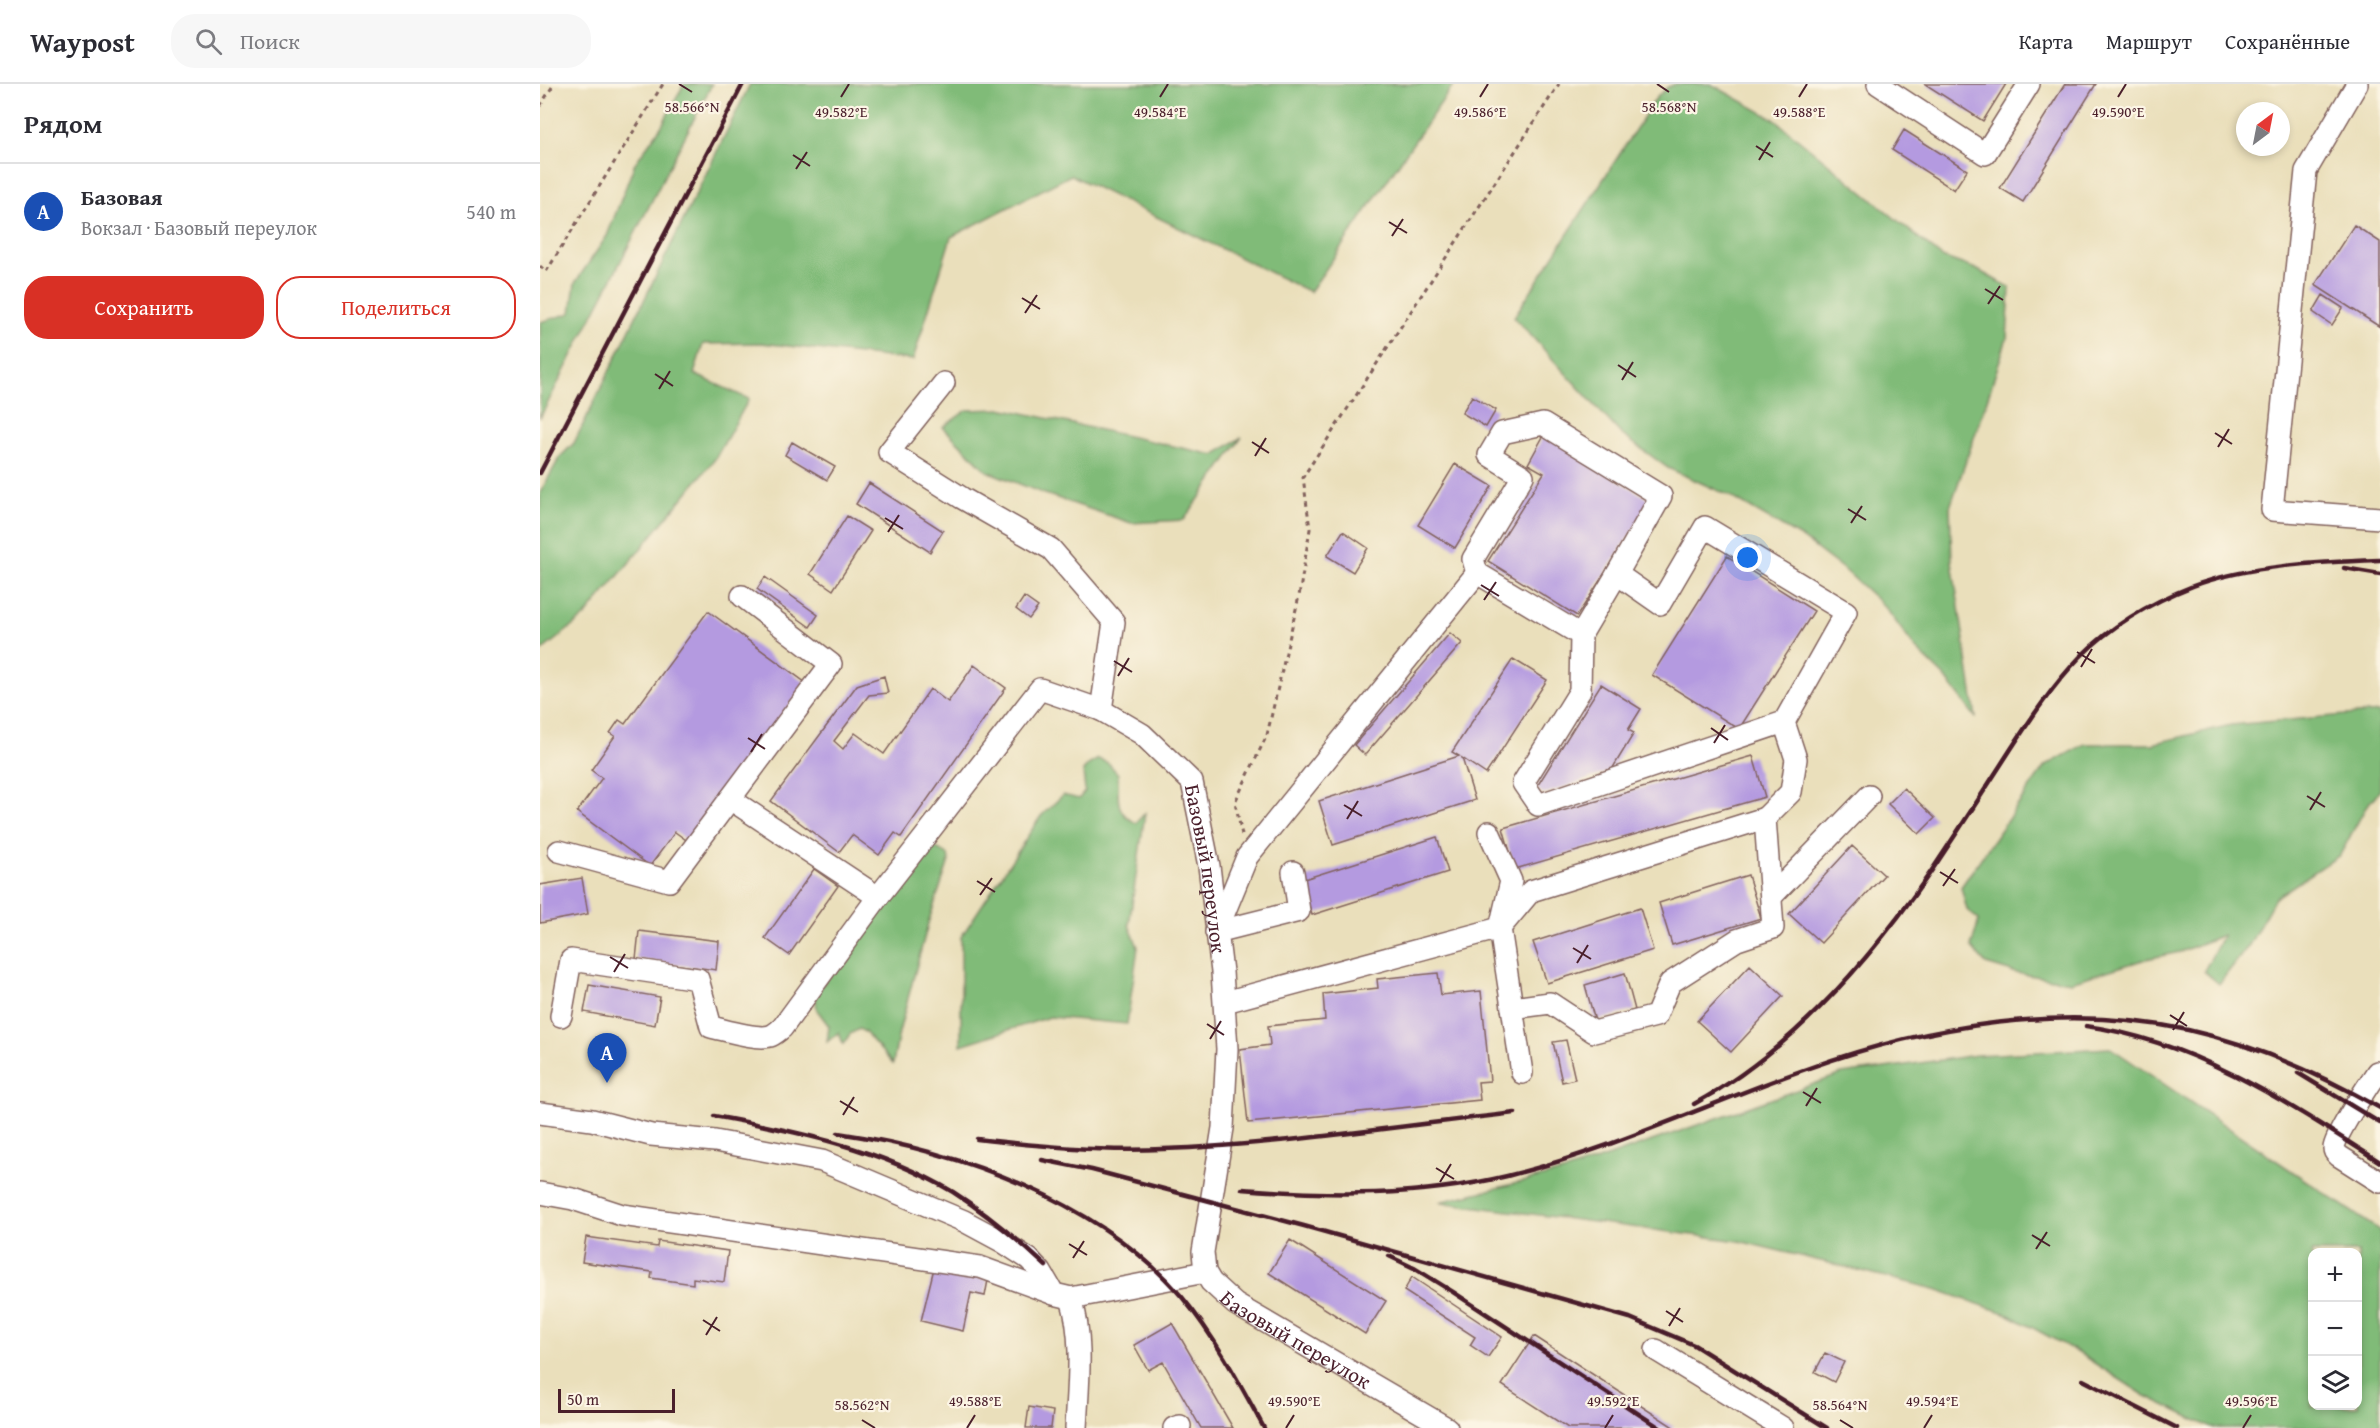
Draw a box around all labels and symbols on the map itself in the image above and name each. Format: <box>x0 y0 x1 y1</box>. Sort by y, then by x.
text: 58.566°N <box>665 96 720 117</box>
text: 58.568°N <box>1642 96 1697 117</box>
text: 49.582°E <box>815 101 868 122</box>
text: 49.584°E <box>1134 101 1187 122</box>
text: 49.586°E <box>1454 101 1507 122</box>
text: 49.588°E <box>1773 101 1826 122</box>
text: 49.590°E <box>2092 101 2145 122</box>
north arrow <box>2236 102 2290 156</box>
your location <box>1733 543 1762 572</box>
street label: Базовый переулок <box>1177 781 1235 955</box>
pin: A <box>588 1034 626 1083</box>
street label: Базовый переулок <box>1213 1282 1377 1396</box>
scale bar <box>558 1386 675 1414</box>
text: 49.588°E <box>949 1390 1002 1411</box>
text: 49.590°E <box>1268 1390 1321 1411</box>
text: 49.592°E <box>1587 1390 1640 1411</box>
text: 49.594°E <box>1906 1390 1959 1411</box>
text: 49.596°E <box>2225 1390 2278 1411</box>
text: 58.562°N <box>835 1394 890 1415</box>
text: 58.564°N <box>1813 1394 1868 1415</box>

